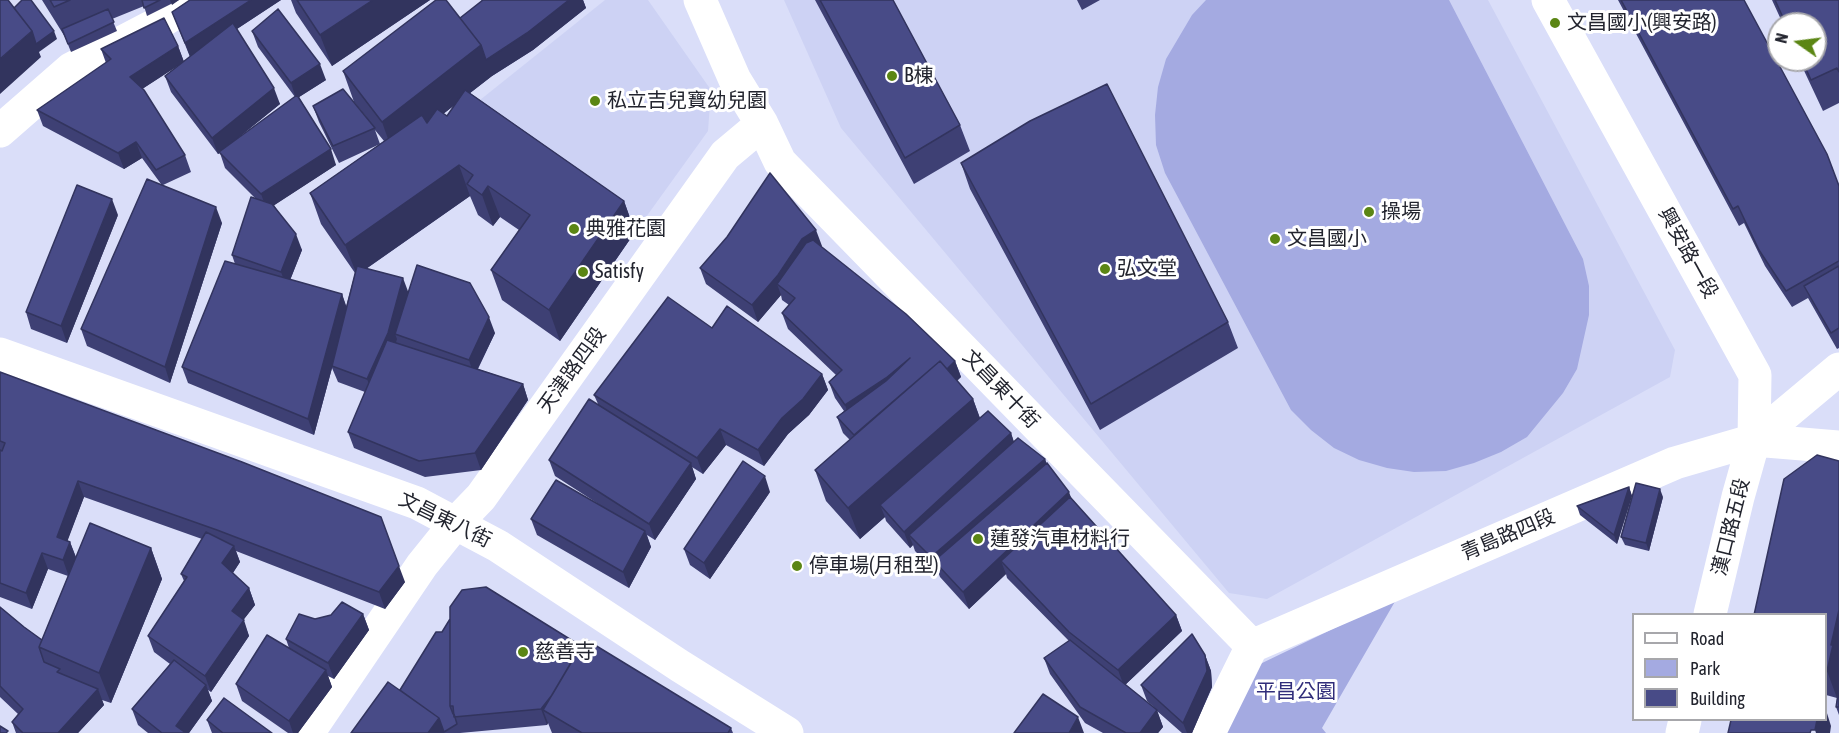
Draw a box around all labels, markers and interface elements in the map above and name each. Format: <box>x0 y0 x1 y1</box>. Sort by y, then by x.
place label: 文昌國小(興安路) <box>1567 11 1717 35</box>
north arrow <box>1767 12 1827 72</box>
marker: 文昌國小(興安路) <box>1548 16 1562 30</box>
text: N <box>1772 31 1791 45</box>
place label: B棟 <box>904 64 933 88</box>
marker: B棟 <box>885 69 899 83</box>
place label: 私立吉兒寶幼兒園 <box>607 89 767 113</box>
marker: 私立吉兒寶幼兒園 <box>588 94 602 108</box>
place label: 操場 <box>1381 200 1421 224</box>
street label: 興安路一段 <box>1653 203 1723 303</box>
marker: 操場 <box>1362 205 1376 219</box>
place label: 典雅花園 <box>586 217 666 241</box>
marker: 典雅花園 <box>567 222 581 236</box>
place label: 文昌國小 <box>1287 227 1367 251</box>
marker: 文昌國小 <box>1268 232 1282 246</box>
place label: 弘文堂 <box>1117 257 1177 281</box>
place label: Satisfy <box>595 260 644 284</box>
marker: 弘文堂 <box>1098 262 1112 276</box>
marker: Satisfy <box>576 265 590 279</box>
street label: 天津路四段 <box>533 322 611 418</box>
street label: 文昌東十街 <box>958 345 1044 433</box>
street label: 漢口路五段 <box>1707 476 1755 578</box>
street label: 文昌東八街 <box>395 487 495 553</box>
street label: 青島路四段 <box>1457 504 1559 566</box>
place label: 蓮發汽車材料行 <box>990 527 1130 551</box>
marker: 蓮發汽車材料行 <box>971 532 985 546</box>
place label: 停車場(月租型) <box>809 554 939 578</box>
marker: 停車場(月租型) <box>790 559 804 573</box>
legend <box>1632 613 1827 721</box>
text: Road <box>1690 628 1724 649</box>
place label: 慈善寺 <box>535 640 595 664</box>
marker: 慈善寺 <box>516 645 530 659</box>
text: Park <box>1690 658 1720 679</box>
park label: 平昌公園 <box>1256 680 1336 704</box>
text: Building <box>1690 688 1745 709</box>

